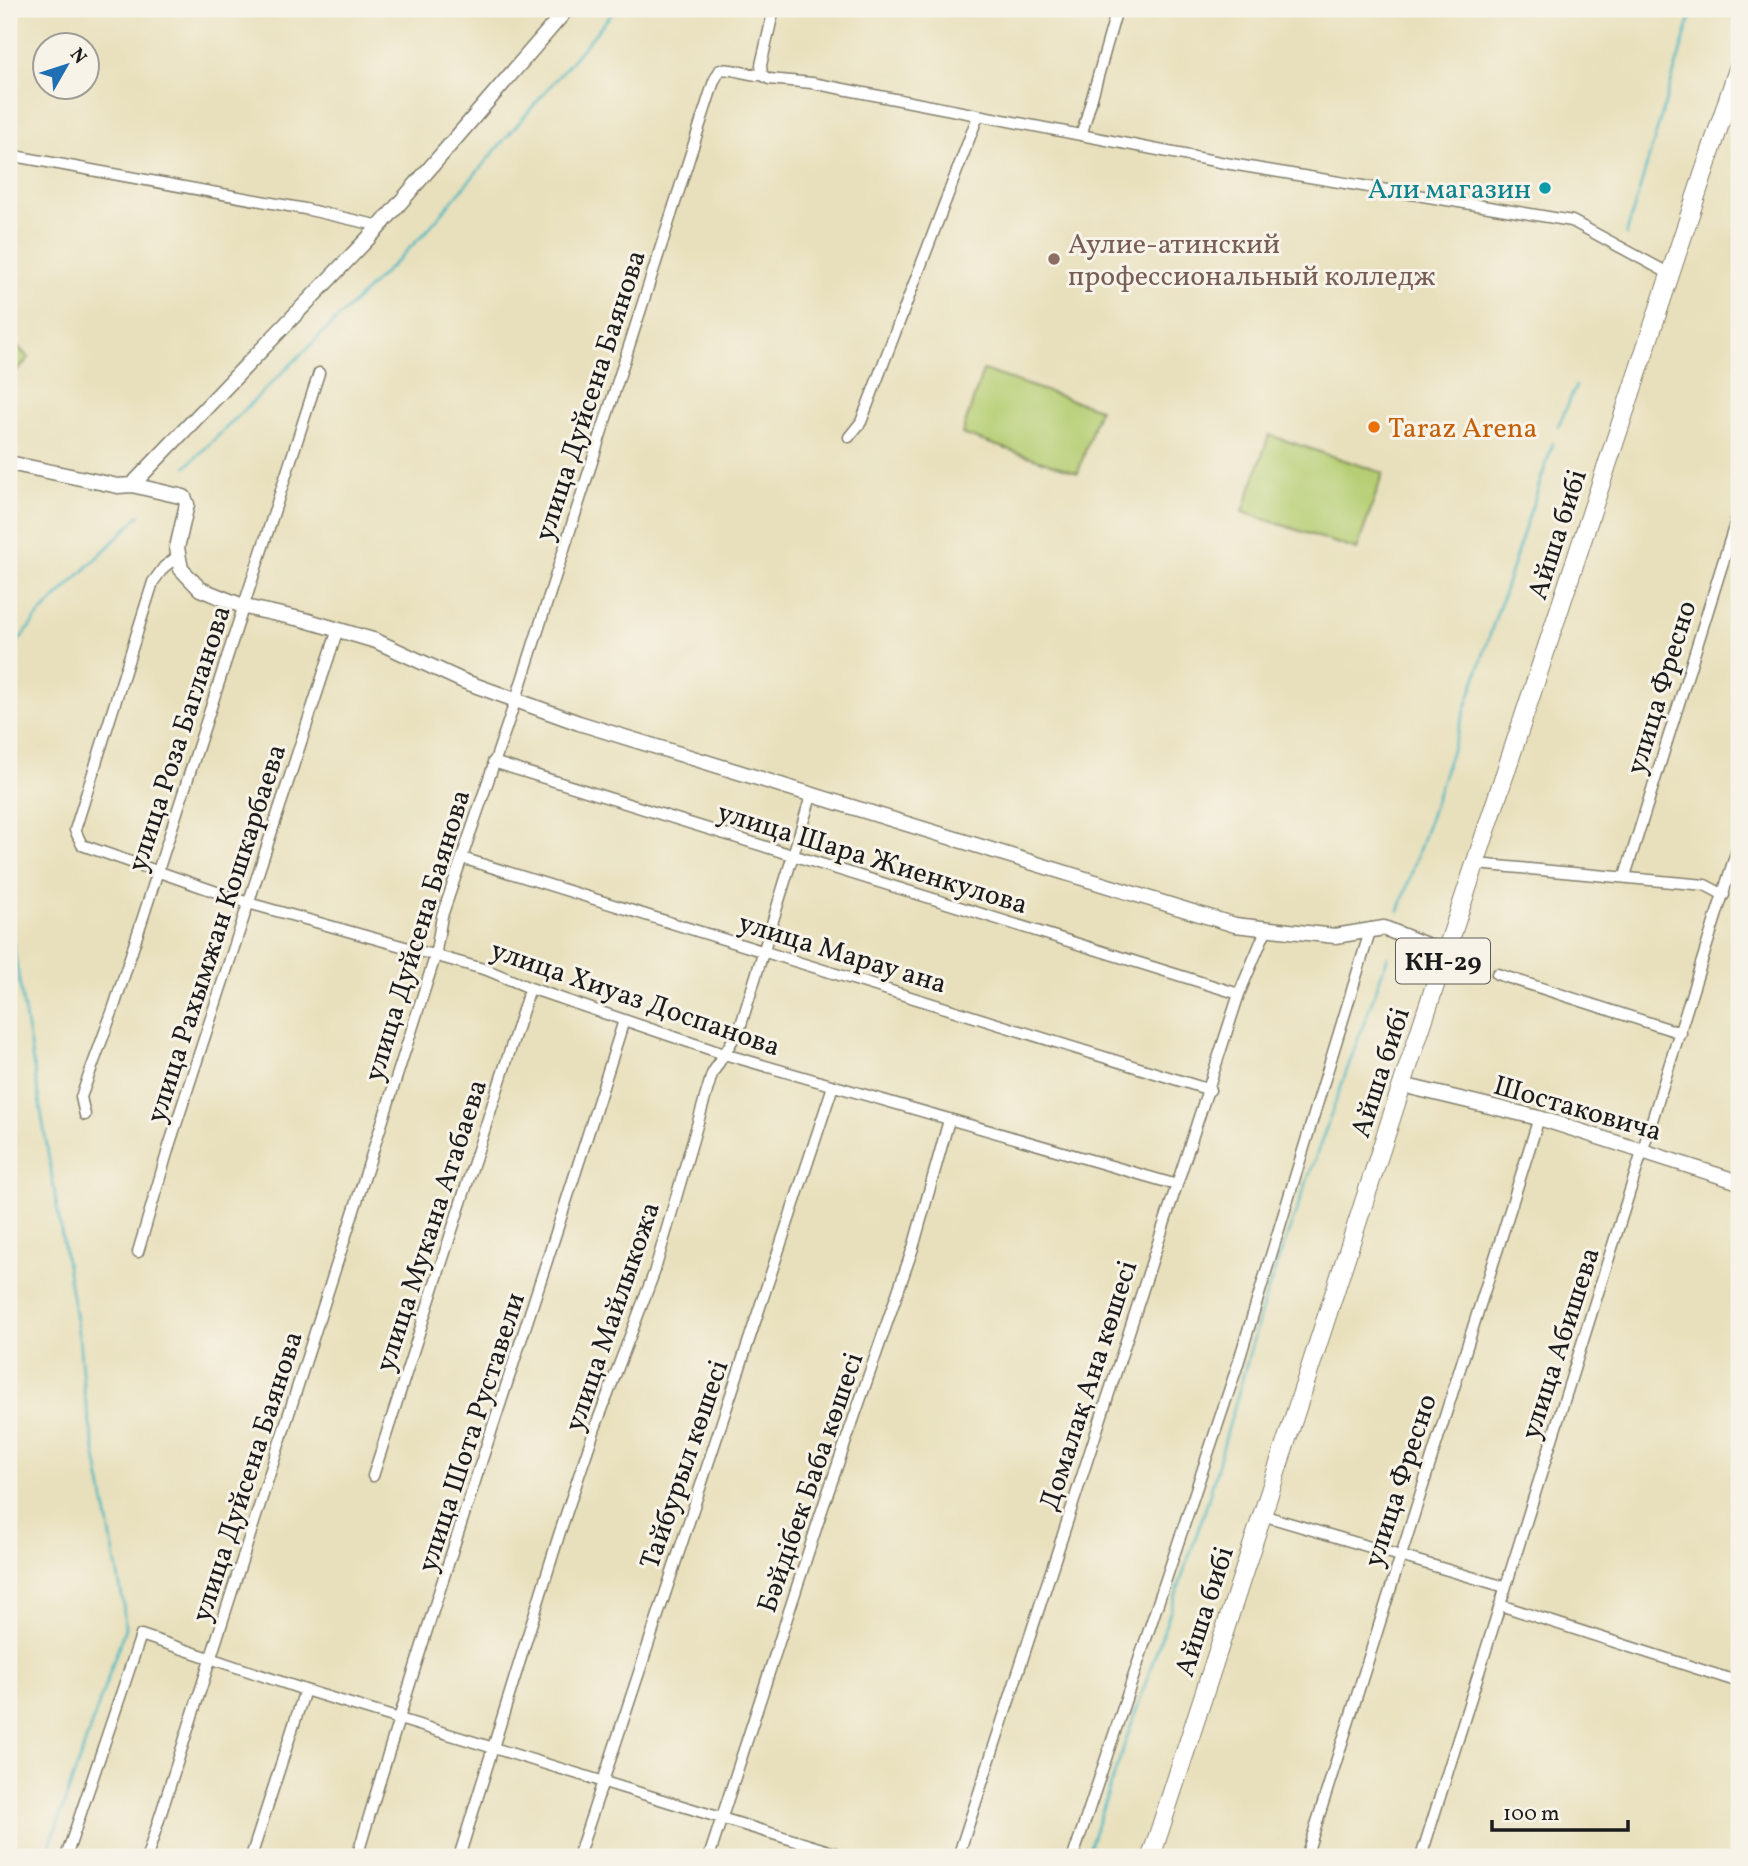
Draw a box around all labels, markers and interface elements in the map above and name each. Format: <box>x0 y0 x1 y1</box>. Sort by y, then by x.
north arrow <box>32 32 102 102</box>
text: N <box>63 43 92 70</box>
place label: Али магазин <box>1368 171 1531 210</box>
marker: Али магазин <box>1537 180 1553 196</box>
place label: Аулие-атинский профессиональный колледж <box>1068 226 1436 297</box>
street label: улица Дуйсена Баянова <box>526 245 657 546</box>
marker: Аулие-атинский профессиональный колледж <box>1046 251 1062 267</box>
place label: Taraz Arena <box>1388 410 1537 449</box>
marker: Taraz Arena <box>1366 419 1382 435</box>
street label: Айша бибі <box>1519 465 1598 605</box>
street label: улица Фресно <box>1617 596 1707 779</box>
street label: улица Роза Багланова <box>119 601 242 877</box>
street label: улица Рахымжан Кошкарбаева <box>138 739 297 1128</box>
street label: улица Дуйсена Баянова <box>355 785 481 1087</box>
street label: улица Шара Жиенкулова <box>712 794 1032 925</box>
street label: улица Марау ана <box>733 904 951 1005</box>
street label: улица Хиуаз Доспанова <box>485 931 785 1067</box>
road number: КН-29 <box>1396 938 1490 984</box>
street label: Айша бибі <box>1342 1003 1421 1143</box>
street label: Шостаковича <box>1489 1067 1666 1152</box>
street label: улица Мукана Атабаева <box>367 1075 498 1377</box>
street label: улица Майлыкожа <box>556 1197 671 1437</box>
street label: улица Абишева <box>1512 1243 1611 1445</box>
street label: Домалақ Ана көшесі <box>1031 1256 1148 1516</box>
street label: улица Шота Руставели <box>409 1288 536 1578</box>
street label: улица Дуйсена Баянова <box>183 1326 314 1627</box>
street label: Бәйдібек Баба көшесі <box>749 1347 874 1618</box>
street label: Тайбурыл көшесі <box>631 1355 739 1575</box>
street label: улица Фресно <box>1355 1389 1448 1572</box>
street label: Айша бибі <box>1166 1542 1245 1682</box>
scale bar <box>1492 1789 1629 1833</box>
text: 100 m <box>1503 1800 1560 1829</box>

